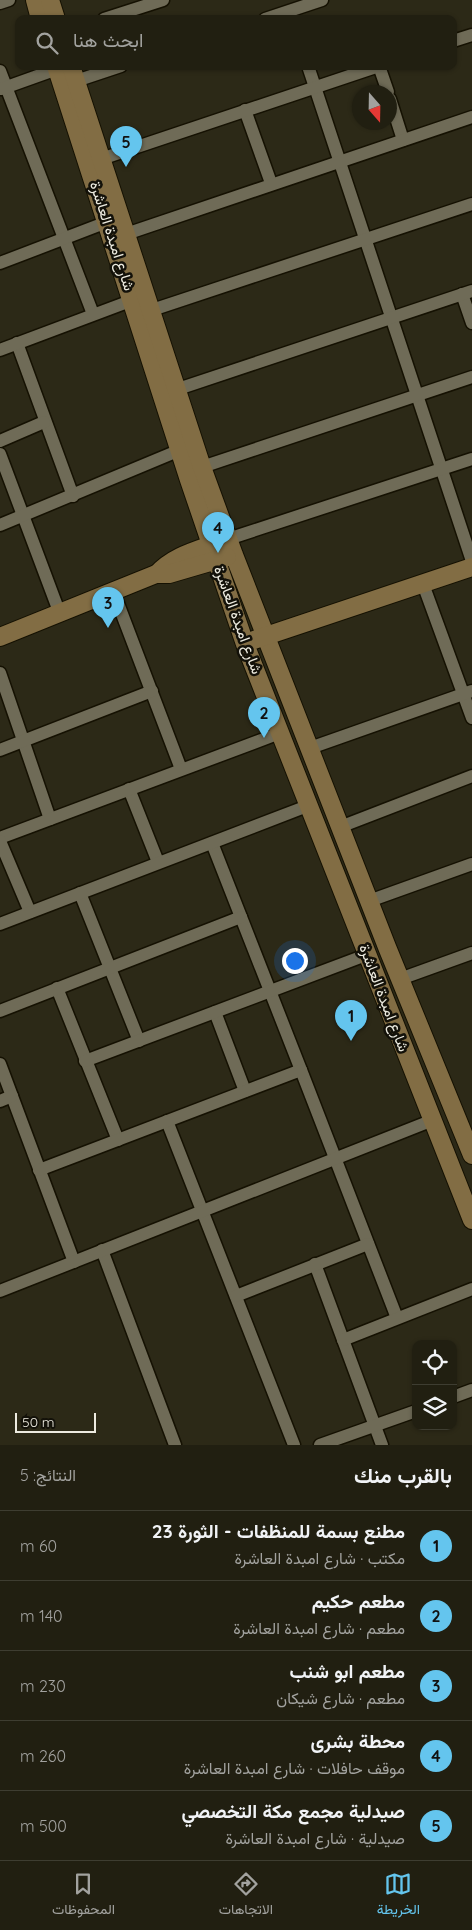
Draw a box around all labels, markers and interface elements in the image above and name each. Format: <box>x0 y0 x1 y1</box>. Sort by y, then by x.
search box <box>15 15 457 70</box>
text: ابحث هنا <box>73 28 143 52</box>
icon: search <box>33 29 61 57</box>
north arrow <box>352 85 397 130</box>
pin: 5 <box>110 126 142 167</box>
street label: شارع امبدة العاشرة <box>84 179 139 294</box>
pin: 4 <box>202 512 234 553</box>
street label: شارع امبدة العاشرة <box>208 563 267 677</box>
pin: 3 <box>92 587 124 628</box>
pin: 2 <box>248 697 280 738</box>
street label: شارع امبدة العاشرة <box>353 941 414 1055</box>
your location <box>282 948 308 974</box>
pin: 1 <box>335 1000 367 1041</box>
map controls <box>412 1340 457 1430</box>
button: locate <box>412 1340 457 1385</box>
button: layers <box>412 1385 457 1430</box>
scale bar <box>15 1410 96 1433</box>
text: 50 m <box>22 1413 55 1431</box>
text: بالقرب منك <box>354 1462 452 1488</box>
text: النتائج: 5 <box>20 1465 76 1485</box>
text: مطنع بسمة للمنظفات - الثورة 23 <box>152 1519 405 1543</box>
text: 60 m <box>20 1536 57 1556</box>
text: 1 <box>433 1536 439 1556</box>
text: مكتب · شارع امبدة العاشرة <box>235 1548 405 1568</box>
text: مطعم حكيم <box>312 1589 405 1613</box>
text: 140 m <box>20 1606 63 1626</box>
text: 2 <box>431 1606 441 1626</box>
text: مطعم · شارع امبدة العاشرة <box>233 1618 405 1638</box>
text: مطعم ابو شنب <box>289 1659 405 1683</box>
text: 230 m <box>20 1676 66 1696</box>
text: 3 <box>432 1676 440 1696</box>
text: مطعم · شارع شيكان <box>276 1688 405 1708</box>
text: محطة بشرى <box>310 1729 405 1753</box>
text: 260 m <box>20 1746 66 1766</box>
text: 4 <box>431 1746 441 1766</box>
text: موقف حافلات · شارع امبدة العاشرة <box>184 1758 405 1778</box>
text: صيدلية مجمع مكة التخصصي <box>182 1799 405 1823</box>
text: 500 m <box>20 1816 67 1836</box>
text: 5 <box>431 1816 441 1836</box>
text: صيدلية · شارع امبدة العاشرة <box>225 1828 405 1848</box>
tab: المحفوظات <box>52 1870 115 1922</box>
tab: الاتجاهات <box>219 1870 273 1922</box>
tab: الخريطة <box>377 1870 420 1922</box>

